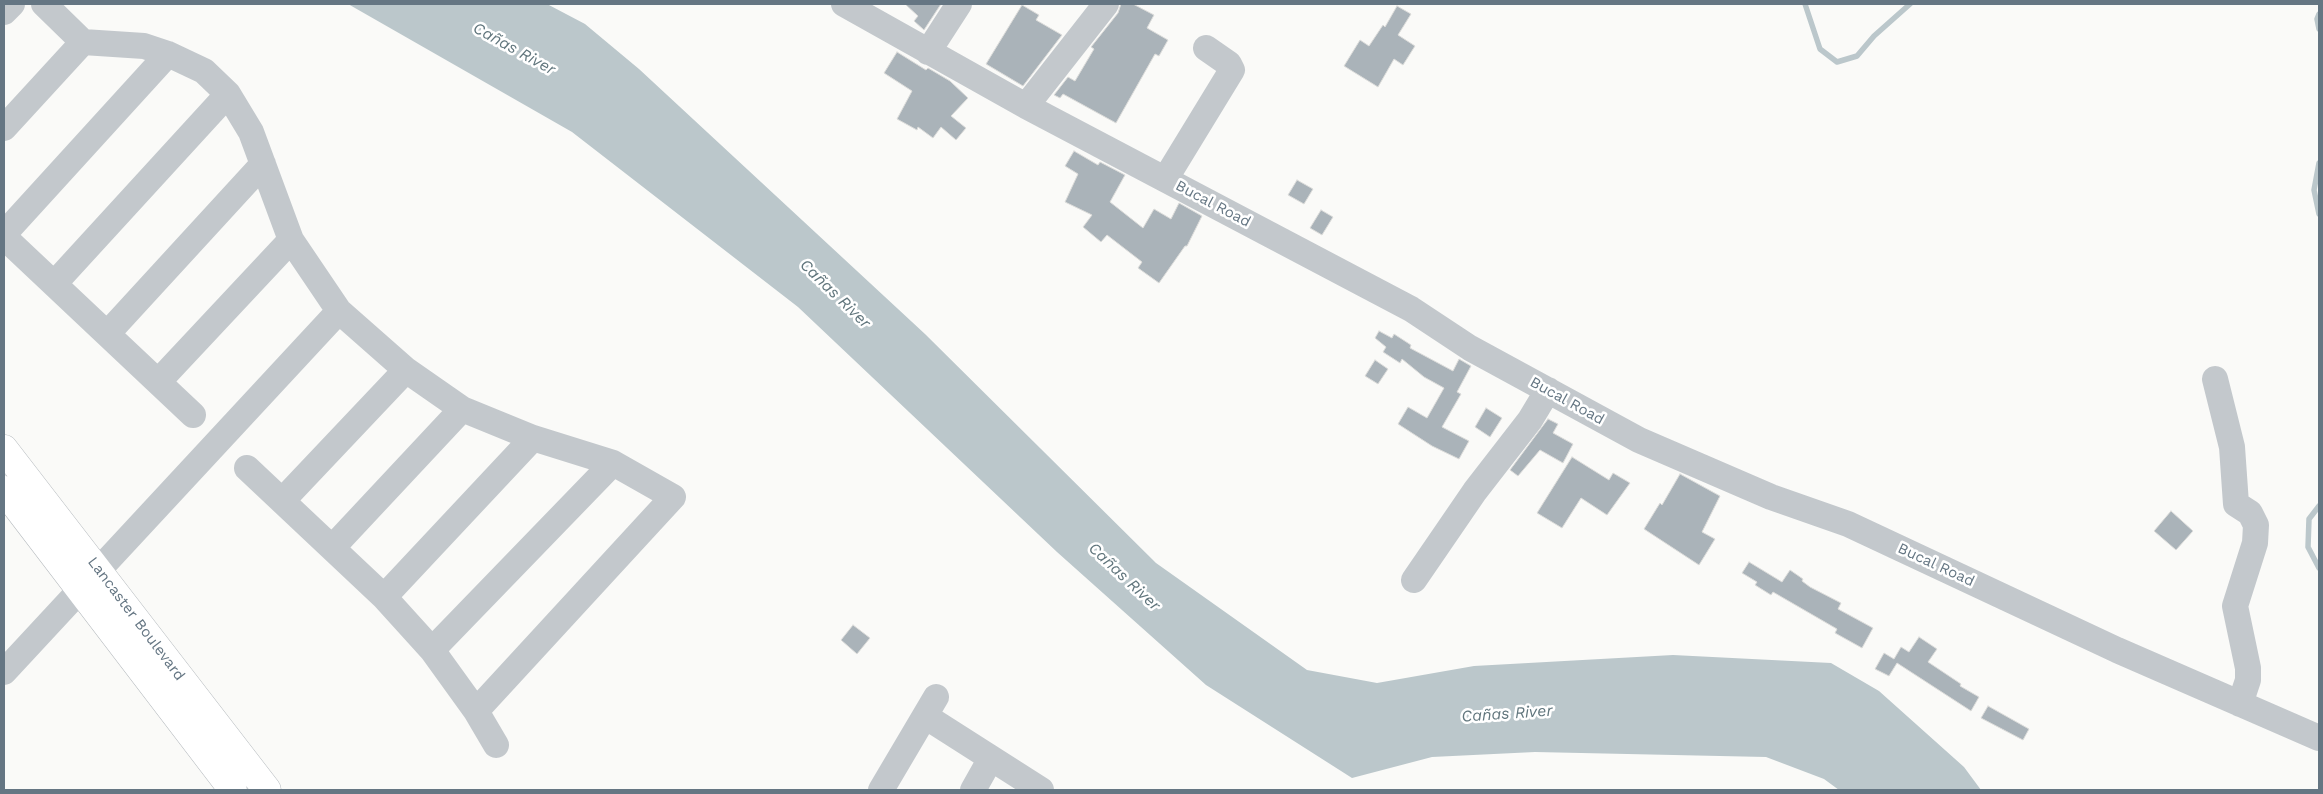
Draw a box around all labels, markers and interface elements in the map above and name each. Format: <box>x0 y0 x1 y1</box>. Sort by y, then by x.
water label: Cañas River <box>469 18 559 80</box>
street label: Bucal Road <box>1172 177 1254 231</box>
water label: Cañas River <box>795 255 875 333</box>
street label: Bucal Road <box>1527 373 1607 429</box>
water label: Cañas River <box>1084 539 1164 615</box>
street label: Bucal Road <box>1895 539 1977 591</box>
street label: Lancaster Boulevard <box>84 554 188 684</box>
water label: Cañas River <box>1461 701 1553 727</box>

